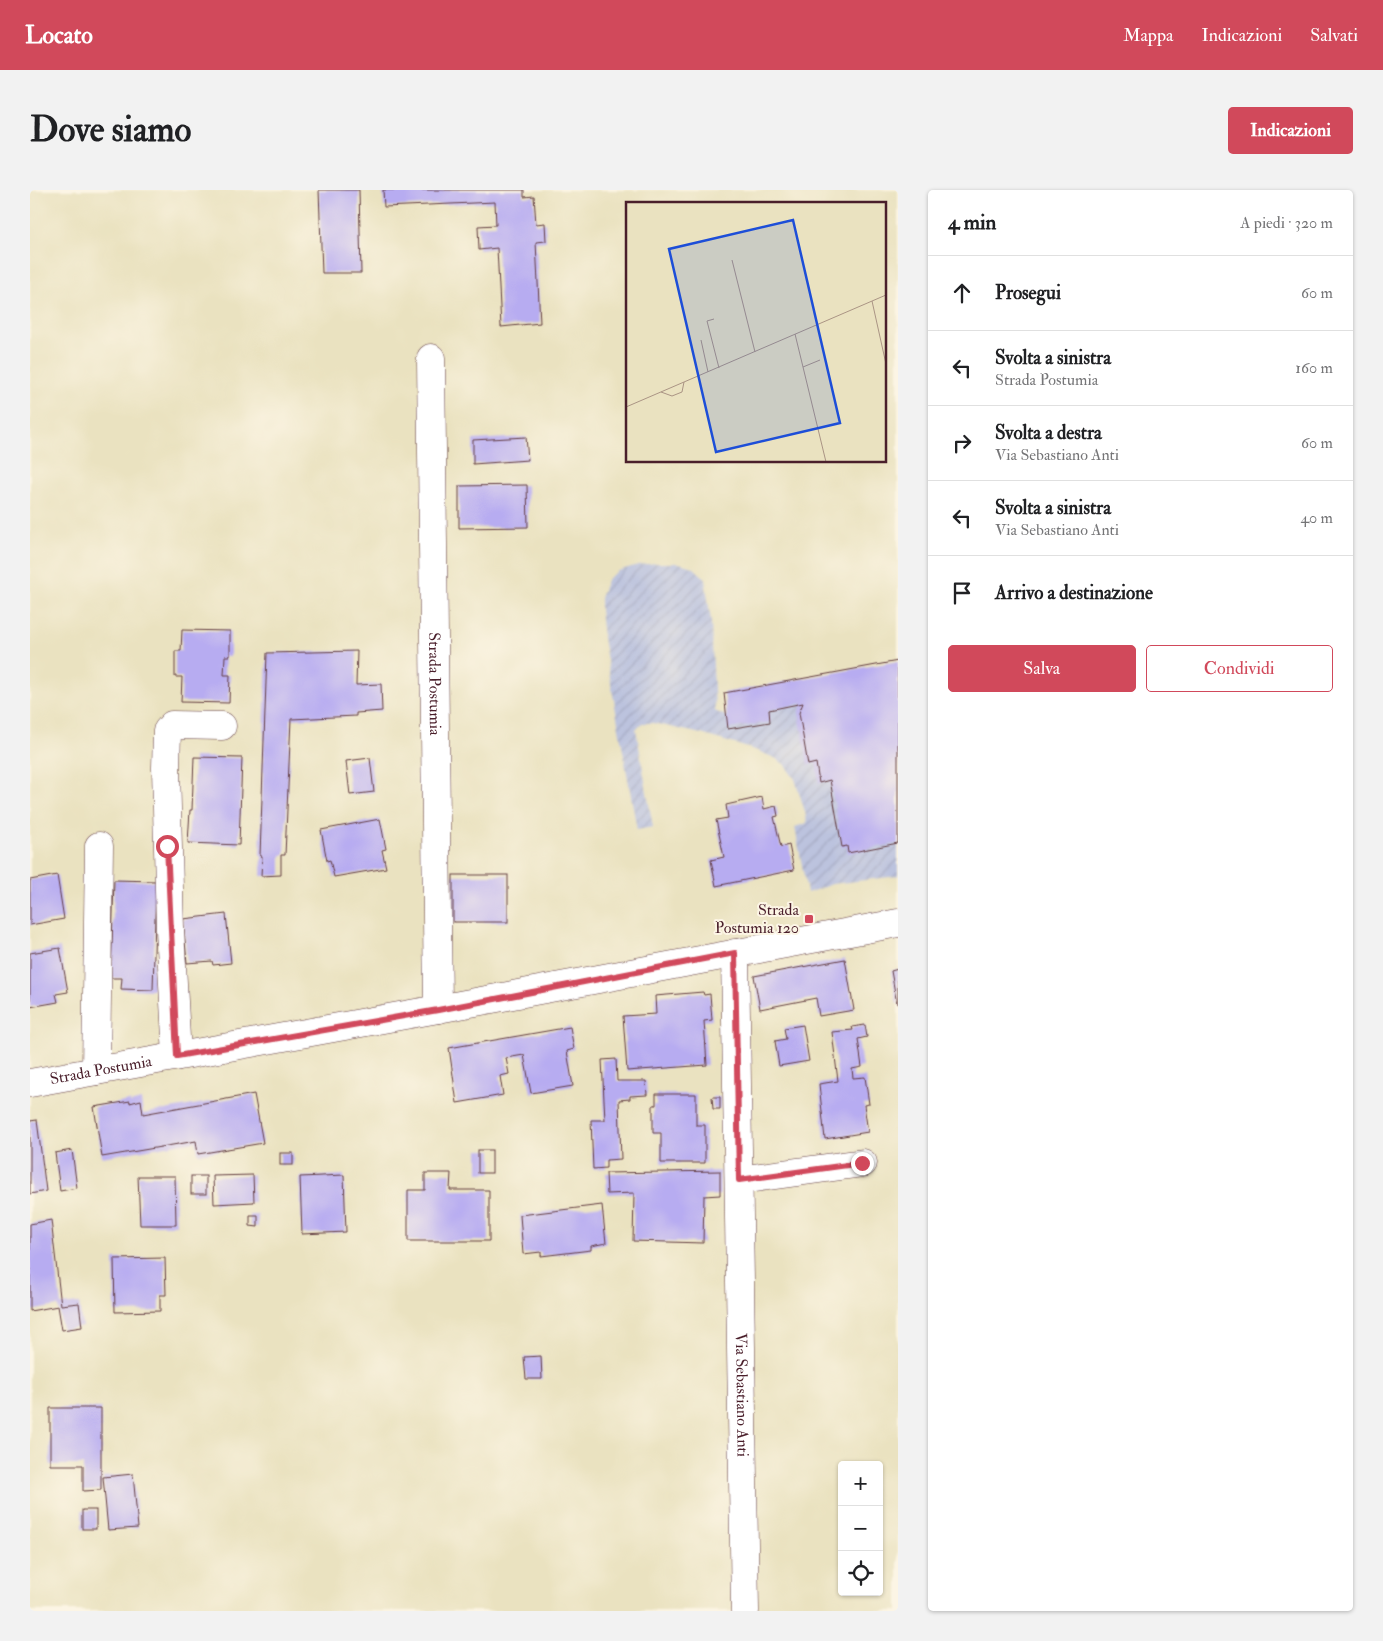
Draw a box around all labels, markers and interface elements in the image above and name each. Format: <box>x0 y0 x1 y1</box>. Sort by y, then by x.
text: Locato <box>25 20 93 51</box>
text: Mappa <box>1123 24 1173 47</box>
text: Indicazioni <box>1201 24 1282 47</box>
text: Salvati <box>1310 24 1358 47</box>
button: Indicazioni <box>1228 107 1353 154</box>
text: Dove siamo <box>30 108 191 152</box>
inset map <box>626 202 886 462</box>
text: 4 min <box>948 209 996 236</box>
text: A piedi · 320 m <box>1240 213 1333 233</box>
icon: ahead <box>948 279 976 307</box>
text: Prosegui <box>995 281 1061 305</box>
text: 60 m <box>1301 283 1333 303</box>
text: Svolta a sinistra <box>995 346 1111 370</box>
icon: left <box>948 354 976 382</box>
text: 160 m <box>1295 358 1333 378</box>
text: Strada Postumia <box>995 370 1098 390</box>
text: Svolta a destra <box>995 421 1102 445</box>
icon: right <box>948 429 976 457</box>
text: 60 m <box>1301 433 1333 453</box>
text: Via Sebastiano Anti <box>995 445 1119 465</box>
text: Svolta a sinistra <box>995 496 1111 520</box>
icon: left <box>948 504 976 532</box>
text: 40 m <box>1300 508 1333 528</box>
text: Via Sebastiano Anti <box>995 520 1119 540</box>
icon: arrive <box>948 579 976 607</box>
text: Arrivo a destinazione <box>995 581 1153 605</box>
street label: Strada Postumia <box>424 632 445 736</box>
button: Salva <box>948 645 1136 692</box>
button: Condividi <box>1146 645 1333 692</box>
route start <box>156 835 179 858</box>
place label: Strada Postumia 120 <box>715 900 799 938</box>
marker: Strada Postumia 120 <box>803 913 815 925</box>
street label: Strada Postumia <box>48 1051 154 1089</box>
route end <box>851 1152 874 1175</box>
street label: Via Sebastiano Anti <box>731 1333 753 1457</box>
map controls <box>838 1461 883 1596</box>
button: + <box>838 1461 883 1506</box>
button: − <box>838 1506 883 1551</box>
button: locate <box>838 1551 883 1596</box>

